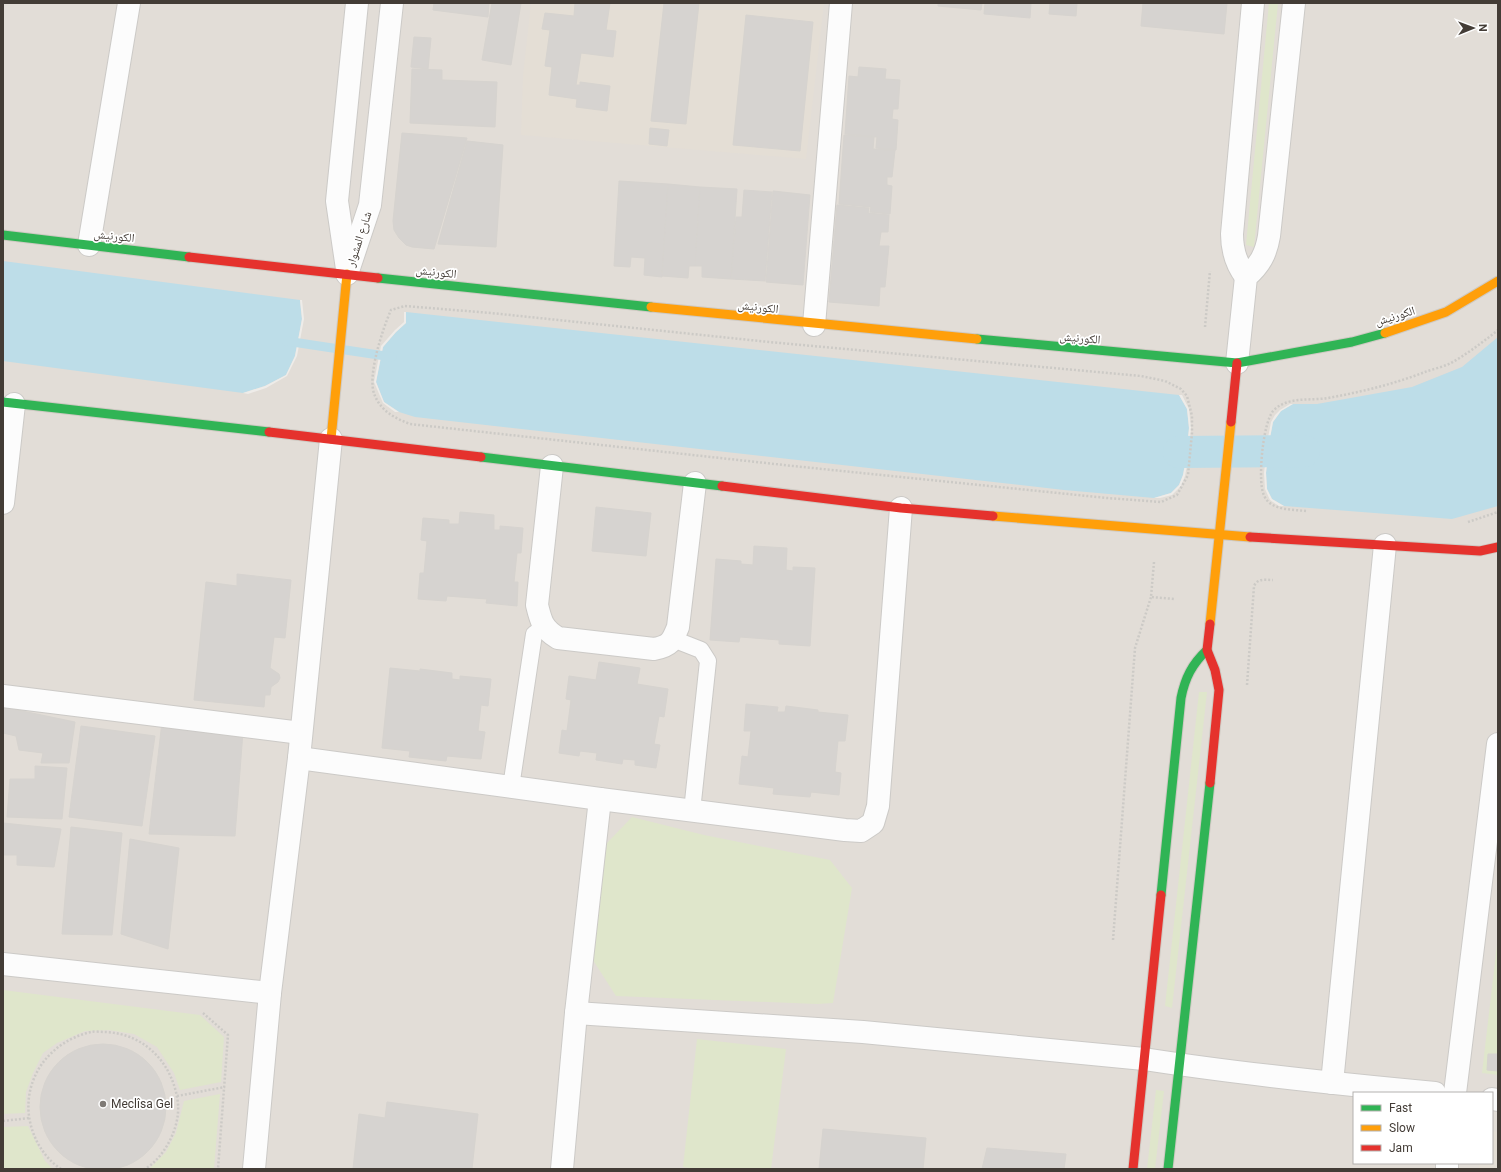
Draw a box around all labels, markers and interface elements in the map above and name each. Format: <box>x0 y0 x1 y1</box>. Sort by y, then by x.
north arrow <box>1453 8 1493 48</box>
text: N <box>1476 24 1489 32</box>
street label: شارع المشوار <box>343 210 375 270</box>
street label: الكورنيش <box>93 227 135 245</box>
street label: الكورنيش <box>415 263 457 281</box>
street label: الكورنيش <box>737 298 779 316</box>
street label: الكورنيش <box>1373 303 1417 329</box>
street label: الكورنيش <box>1059 329 1101 347</box>
legend <box>1353 1092 1493 1164</box>
place label: Meclîsa Gel <box>111 1097 173 1111</box>
marker: Meclîsa Gel <box>98 1099 108 1109</box>
text: Fast <box>1389 1101 1412 1115</box>
text: Slow <box>1389 1121 1415 1135</box>
text: Jam <box>1389 1141 1413 1155</box>

